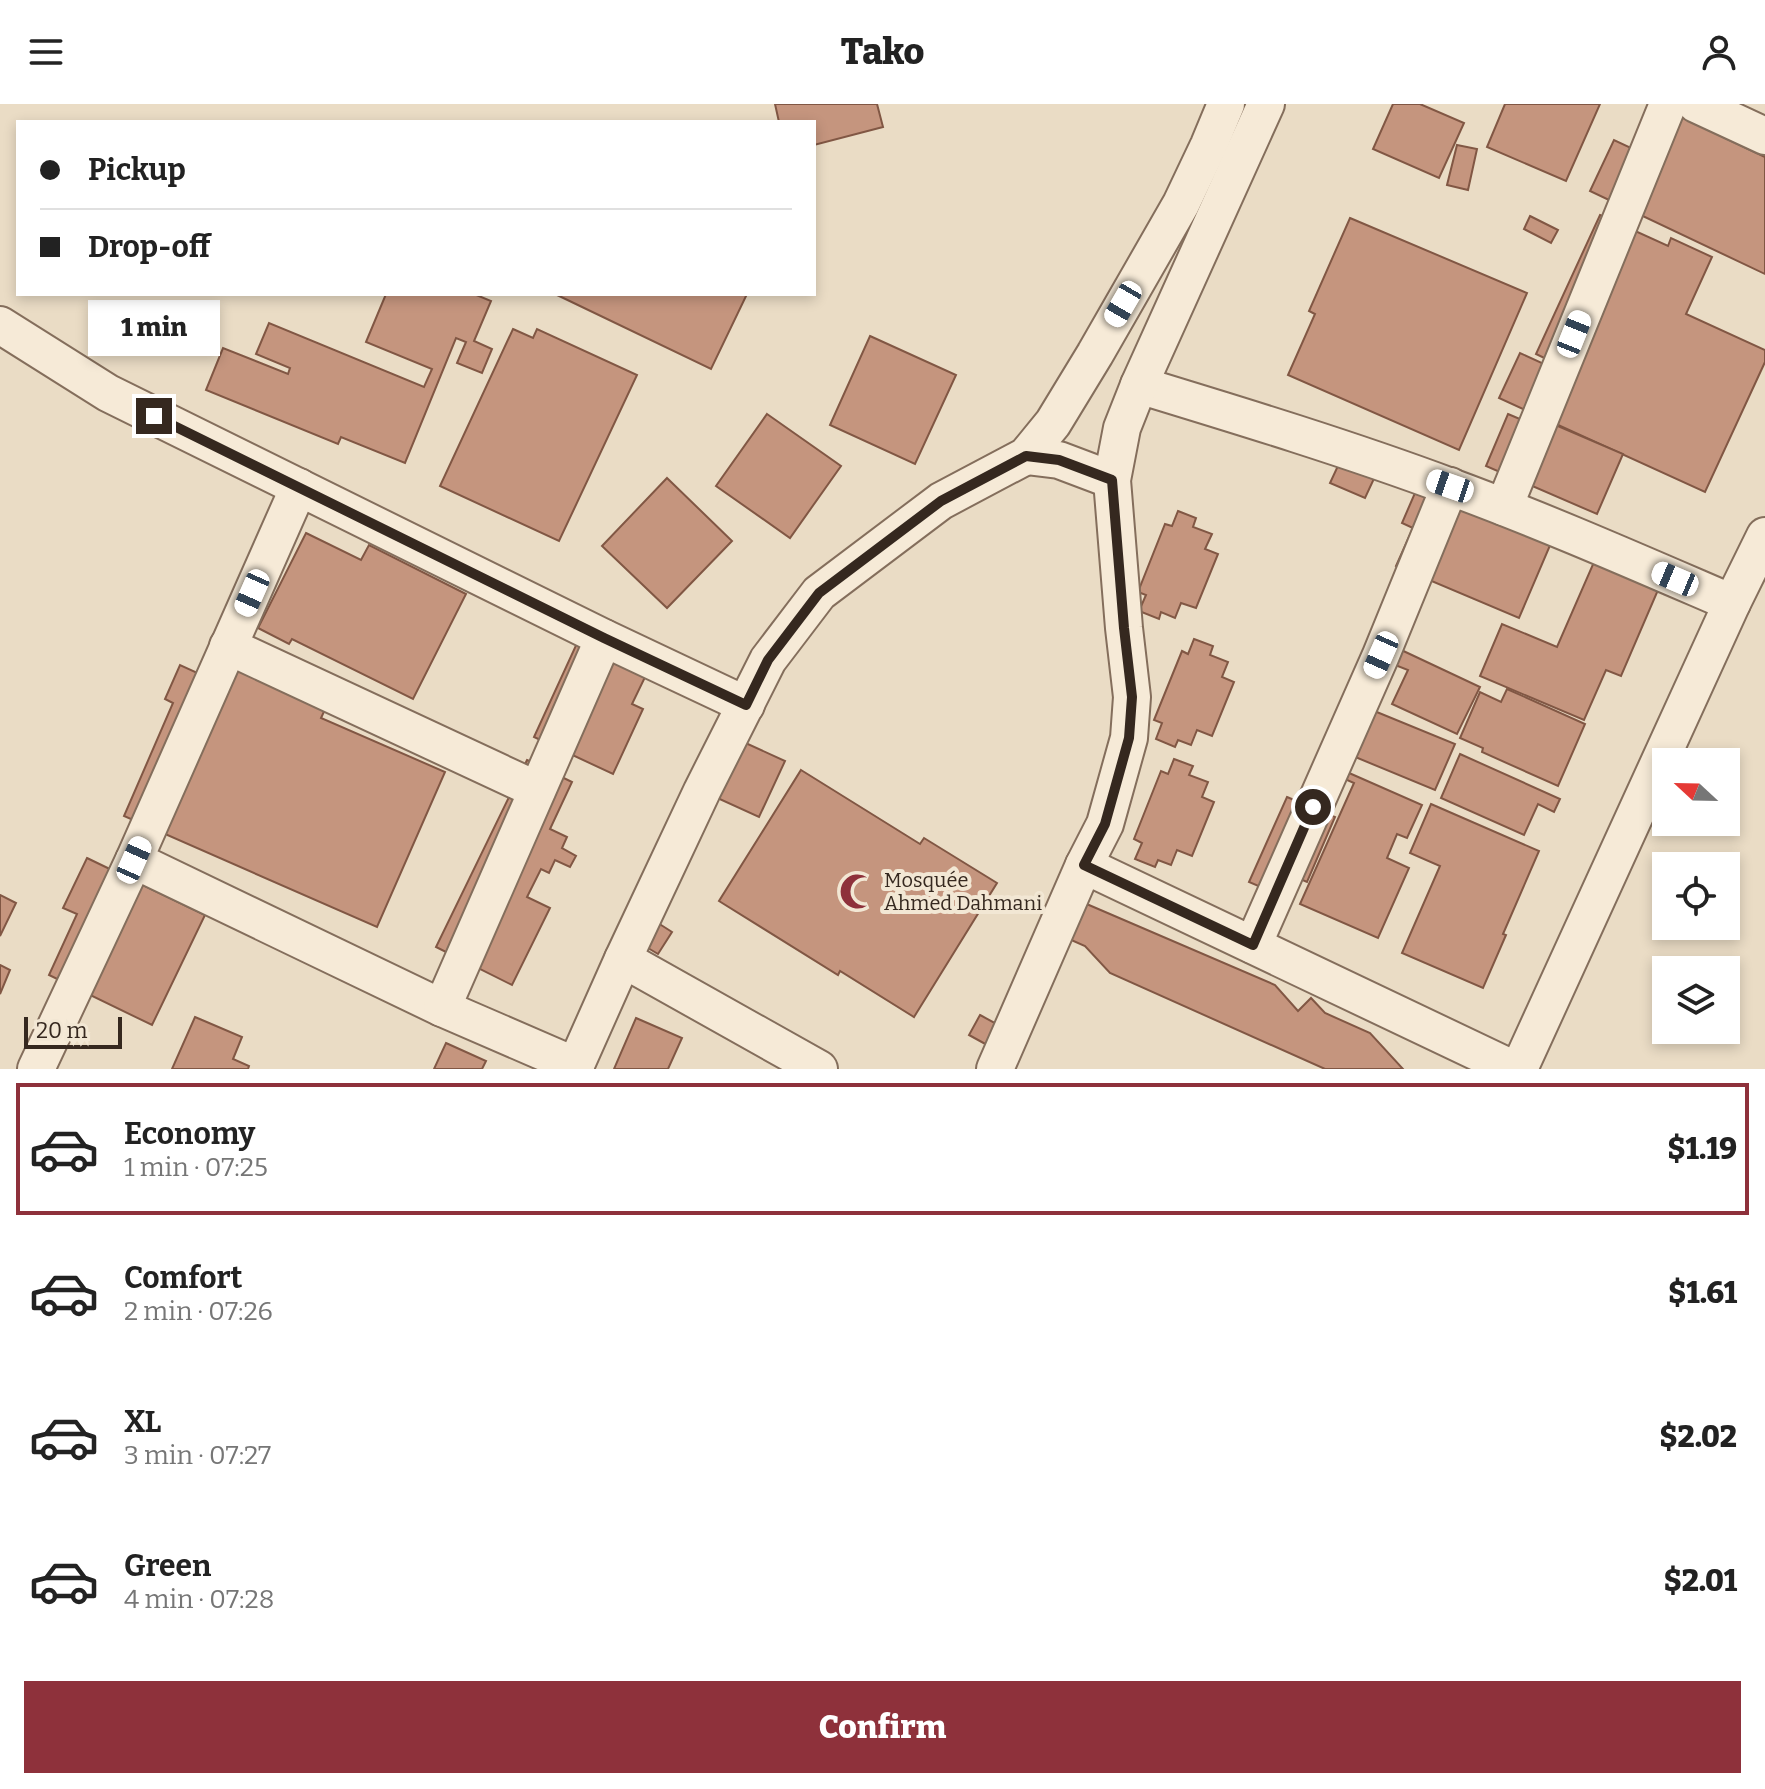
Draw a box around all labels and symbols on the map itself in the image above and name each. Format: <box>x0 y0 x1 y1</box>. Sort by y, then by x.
car <box>1101 277 1145 331</box>
callout: 1 min <box>88 300 220 356</box>
car <box>1554 307 1594 361</box>
route end <box>136 398 172 434</box>
car <box>1423 467 1477 505</box>
car <box>1648 559 1702 599</box>
car <box>231 566 273 620</box>
car <box>1360 628 1402 682</box>
north arrow <box>1652 748 1740 836</box>
route start <box>1295 789 1331 825</box>
car <box>113 833 155 887</box>
place label: Mosquée Ahmed Dahmani <box>884 868 1042 915</box>
mosque icon: Mosquée Ahmed Dahmani <box>839 873 877 911</box>
scale bar <box>24 1013 122 1049</box>

